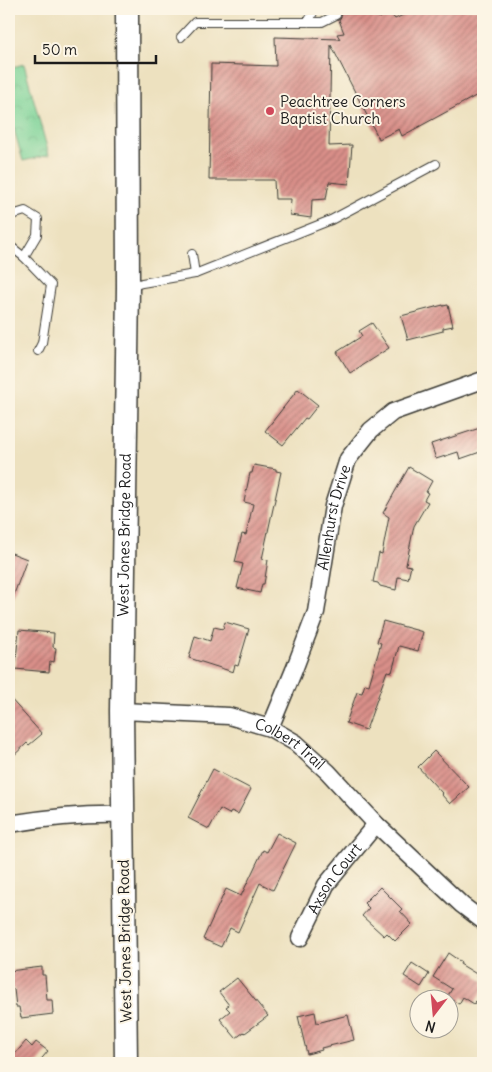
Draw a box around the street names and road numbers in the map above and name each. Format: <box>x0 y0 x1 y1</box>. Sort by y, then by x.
street label: West Jones Bridge Road <box>113 453 135 617</box>
street label: Allenhurst Drive <box>313 462 355 572</box>
street label: Colbert Trail <box>253 714 329 774</box>
street label: Axson Court <box>303 839 365 917</box>
street label: West Jones Bridge Road <box>114 859 135 1023</box>

